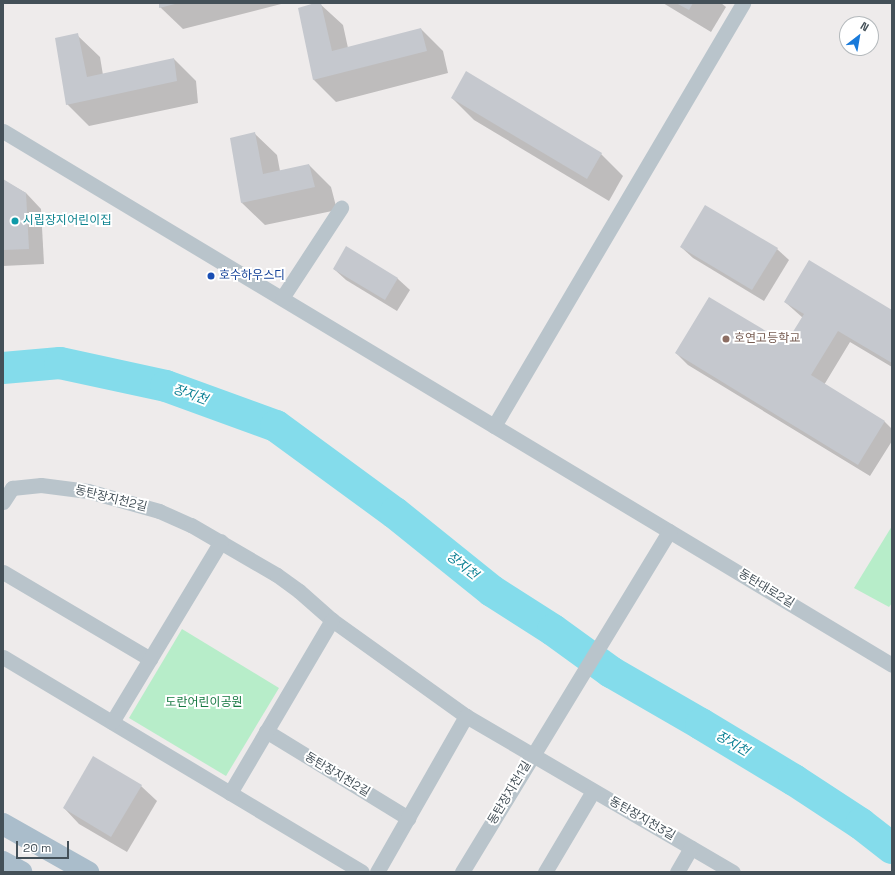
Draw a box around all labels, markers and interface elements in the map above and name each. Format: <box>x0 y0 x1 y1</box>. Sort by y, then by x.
north arrow <box>839 16 879 56</box>
text: N <box>858 19 871 34</box>
place label: 시립장지어린이집 <box>23 214 111 228</box>
marker: 시립장지어린이집 <box>10 216 20 226</box>
place label: 호수하우스디 <box>219 269 285 283</box>
marker: 호수하우스디 <box>206 271 216 281</box>
place label: 호연고등학교 <box>734 332 800 346</box>
marker: 호연고등학교 <box>721 334 731 344</box>
water label: 장지천 <box>170 382 210 408</box>
street label: 동탄장지천2길 <box>74 483 148 515</box>
water label: 장지천 <box>443 549 481 583</box>
street label: 동탄대로2길 <box>736 567 796 611</box>
park label: 도란어린이공원 <box>165 696 243 710</box>
water label: 장지천 <box>713 728 751 760</box>
street label: 동탄장지천2길 <box>302 750 372 800</box>
street label: 동탄장지천1길 <box>485 759 535 827</box>
street label: 동탄장지천3길 <box>607 794 677 844</box>
scale bar <box>18 833 71 859</box>
text: 20 m <box>23 840 51 856</box>

